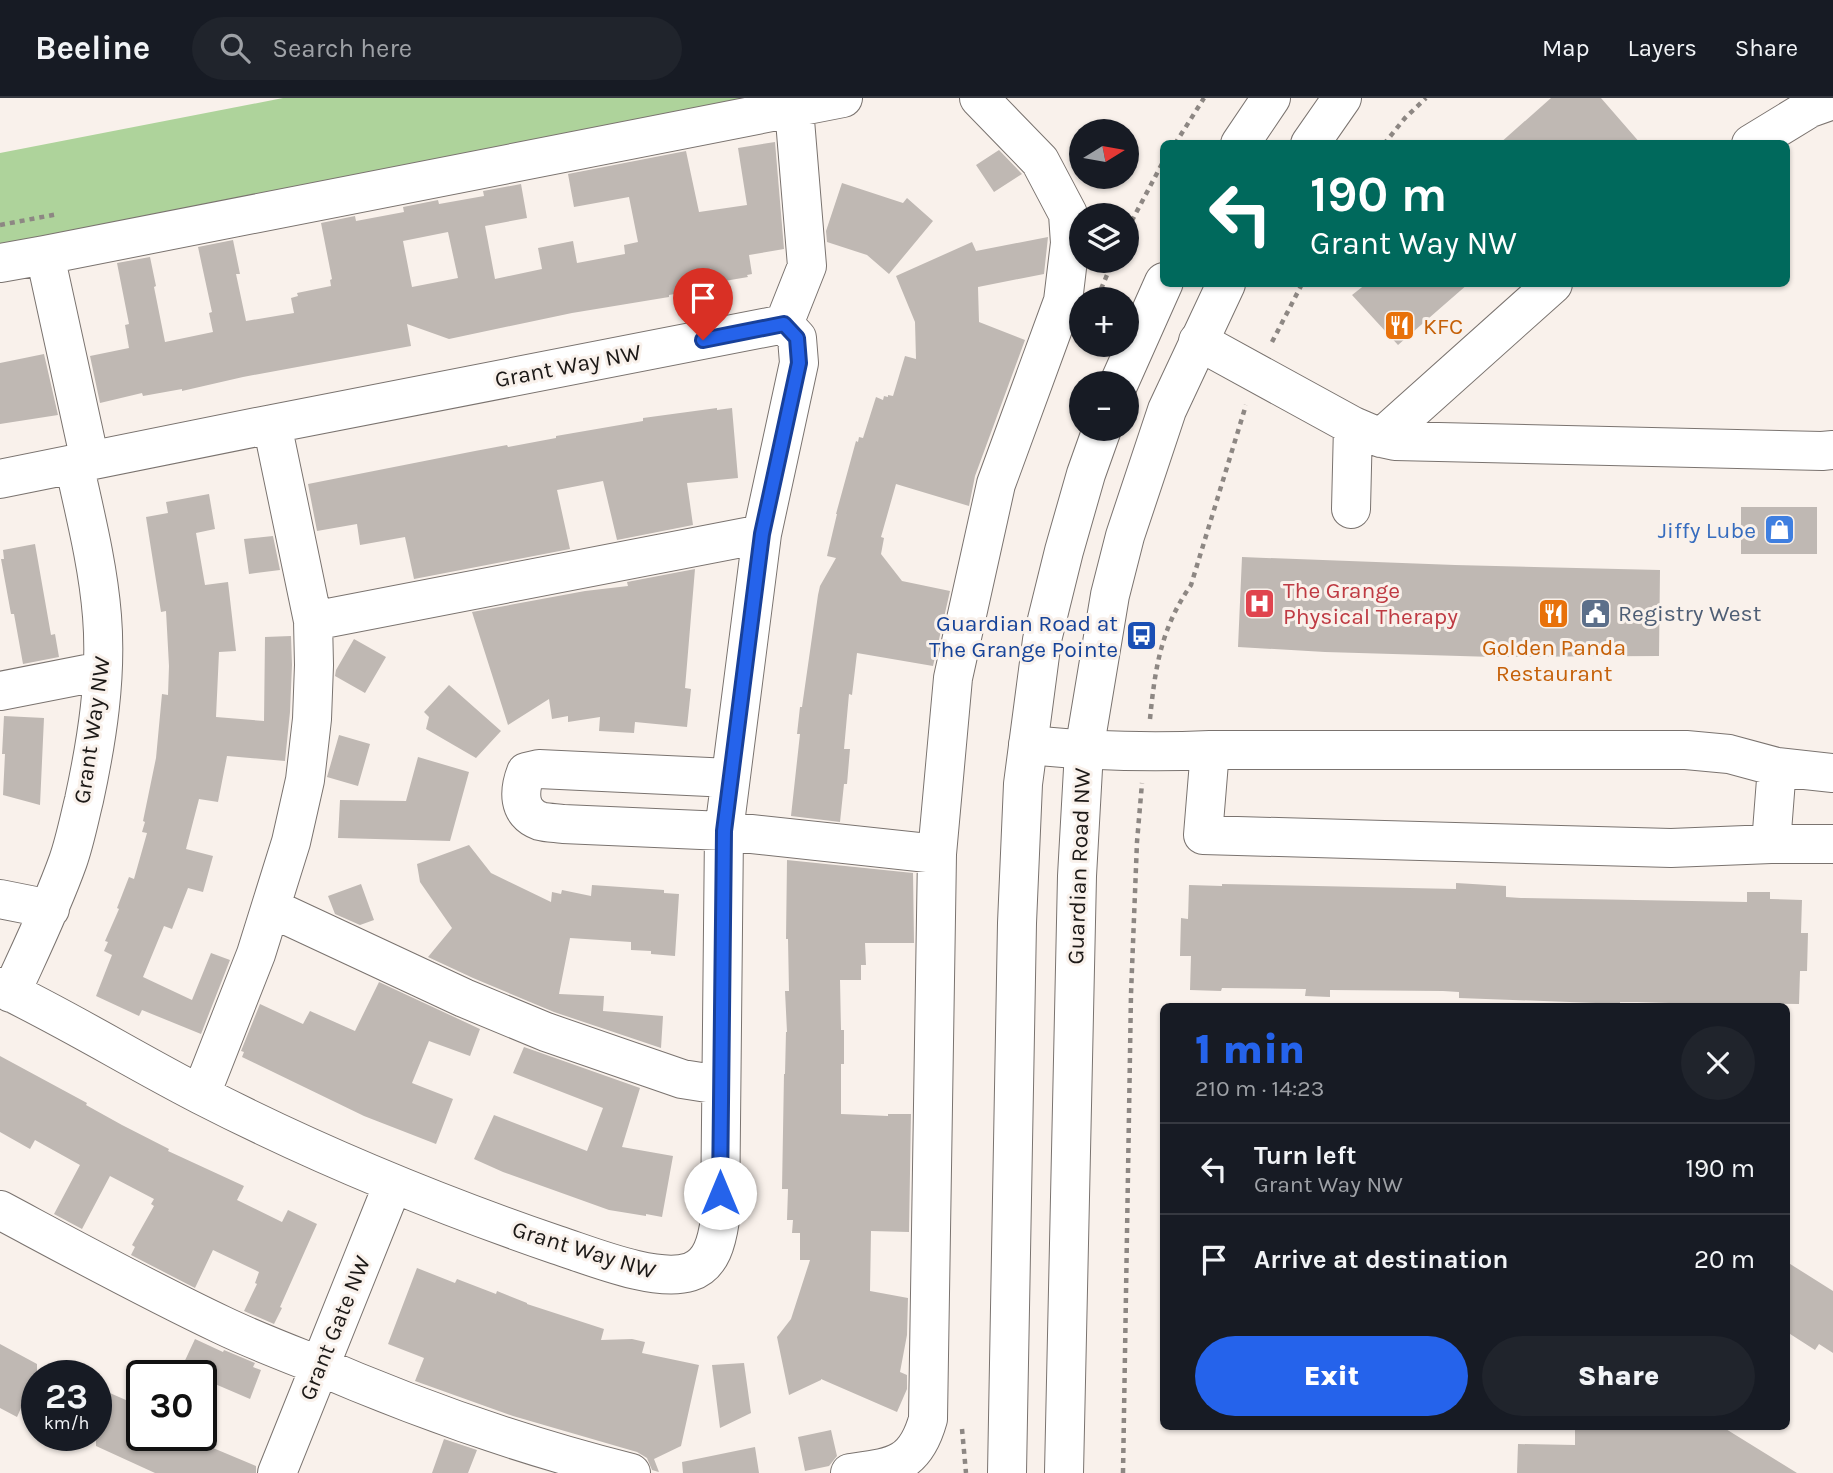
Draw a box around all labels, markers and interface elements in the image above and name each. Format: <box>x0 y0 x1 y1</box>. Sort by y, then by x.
search box <box>192 17 682 80</box>
text: Beeline <box>35 29 150 67</box>
icon: search <box>216 29 254 67</box>
text: Search here <box>272 33 412 64</box>
text: Map <box>1542 34 1590 62</box>
text: Layers <box>1628 34 1697 62</box>
text: Share <box>1735 34 1798 62</box>
north arrow <box>1069 119 1139 189</box>
map controls <box>1069 119 1139 441</box>
text: 190 m <box>1310 166 1447 223</box>
icon: left <box>1195 168 1286 259</box>
button: layers <box>1069 203 1139 273</box>
text: Grant Way NW <box>1310 225 1517 262</box>
pin <box>673 268 733 340</box>
icon: arrive <box>684 279 722 317</box>
button: + <box>1069 287 1139 357</box>
restaurant icon: KFC <box>1383 309 1417 343</box>
place label: KFC <box>1423 313 1463 340</box>
street label: Grant Way NW <box>492 338 644 393</box>
button: − <box>1069 371 1139 441</box>
shop icon: Jiffy Lube <box>1762 513 1796 547</box>
place label: Jiffy Lube <box>1658 517 1756 544</box>
place label: The Grange Physical Therapy <box>1283 577 1458 630</box>
hospital icon: The Grange Physical Therapy <box>1243 586 1277 620</box>
restaurant icon: Golden Panda Restaurant <box>1537 596 1571 630</box>
public building icon: Registry West <box>1578 596 1612 630</box>
place label: Registry West <box>1618 600 1762 627</box>
place label: Guardian Road at The Grange Pointe <box>929 610 1118 663</box>
bus stop icon: Guardian Road at The Grange Pointe <box>1124 619 1158 653</box>
place label: Golden Panda Restaurant <box>1482 634 1626 687</box>
street label: Grant Way NW <box>68 654 116 806</box>
street label: Guardian Road NW <box>1062 767 1096 965</box>
text: 1 min <box>1195 1024 1305 1074</box>
button: close <box>1681 1026 1755 1100</box>
text: 210 m · 14:23 <box>1195 1075 1324 1102</box>
text: Turn left <box>1254 1140 1356 1171</box>
icon: left <box>1195 1150 1233 1188</box>
text: 190 m <box>1685 1153 1755 1184</box>
position arrow <box>683 1156 757 1230</box>
text: Grant Way NW <box>1254 1171 1403 1198</box>
street label: Grant Way NW <box>509 1215 659 1285</box>
icon: arrive <box>1195 1241 1233 1279</box>
text: Arrive at destination <box>1254 1244 1508 1275</box>
text: 20 m <box>1694 1244 1755 1275</box>
street label: Grant Gate NW <box>294 1251 376 1404</box>
button: Exit <box>1195 1336 1468 1416</box>
button: Share <box>1482 1336 1755 1416</box>
speed limit sign: 30 <box>126 1360 217 1451</box>
text: 23 <box>45 1376 88 1417</box>
text: km/h <box>44 1412 89 1434</box>

